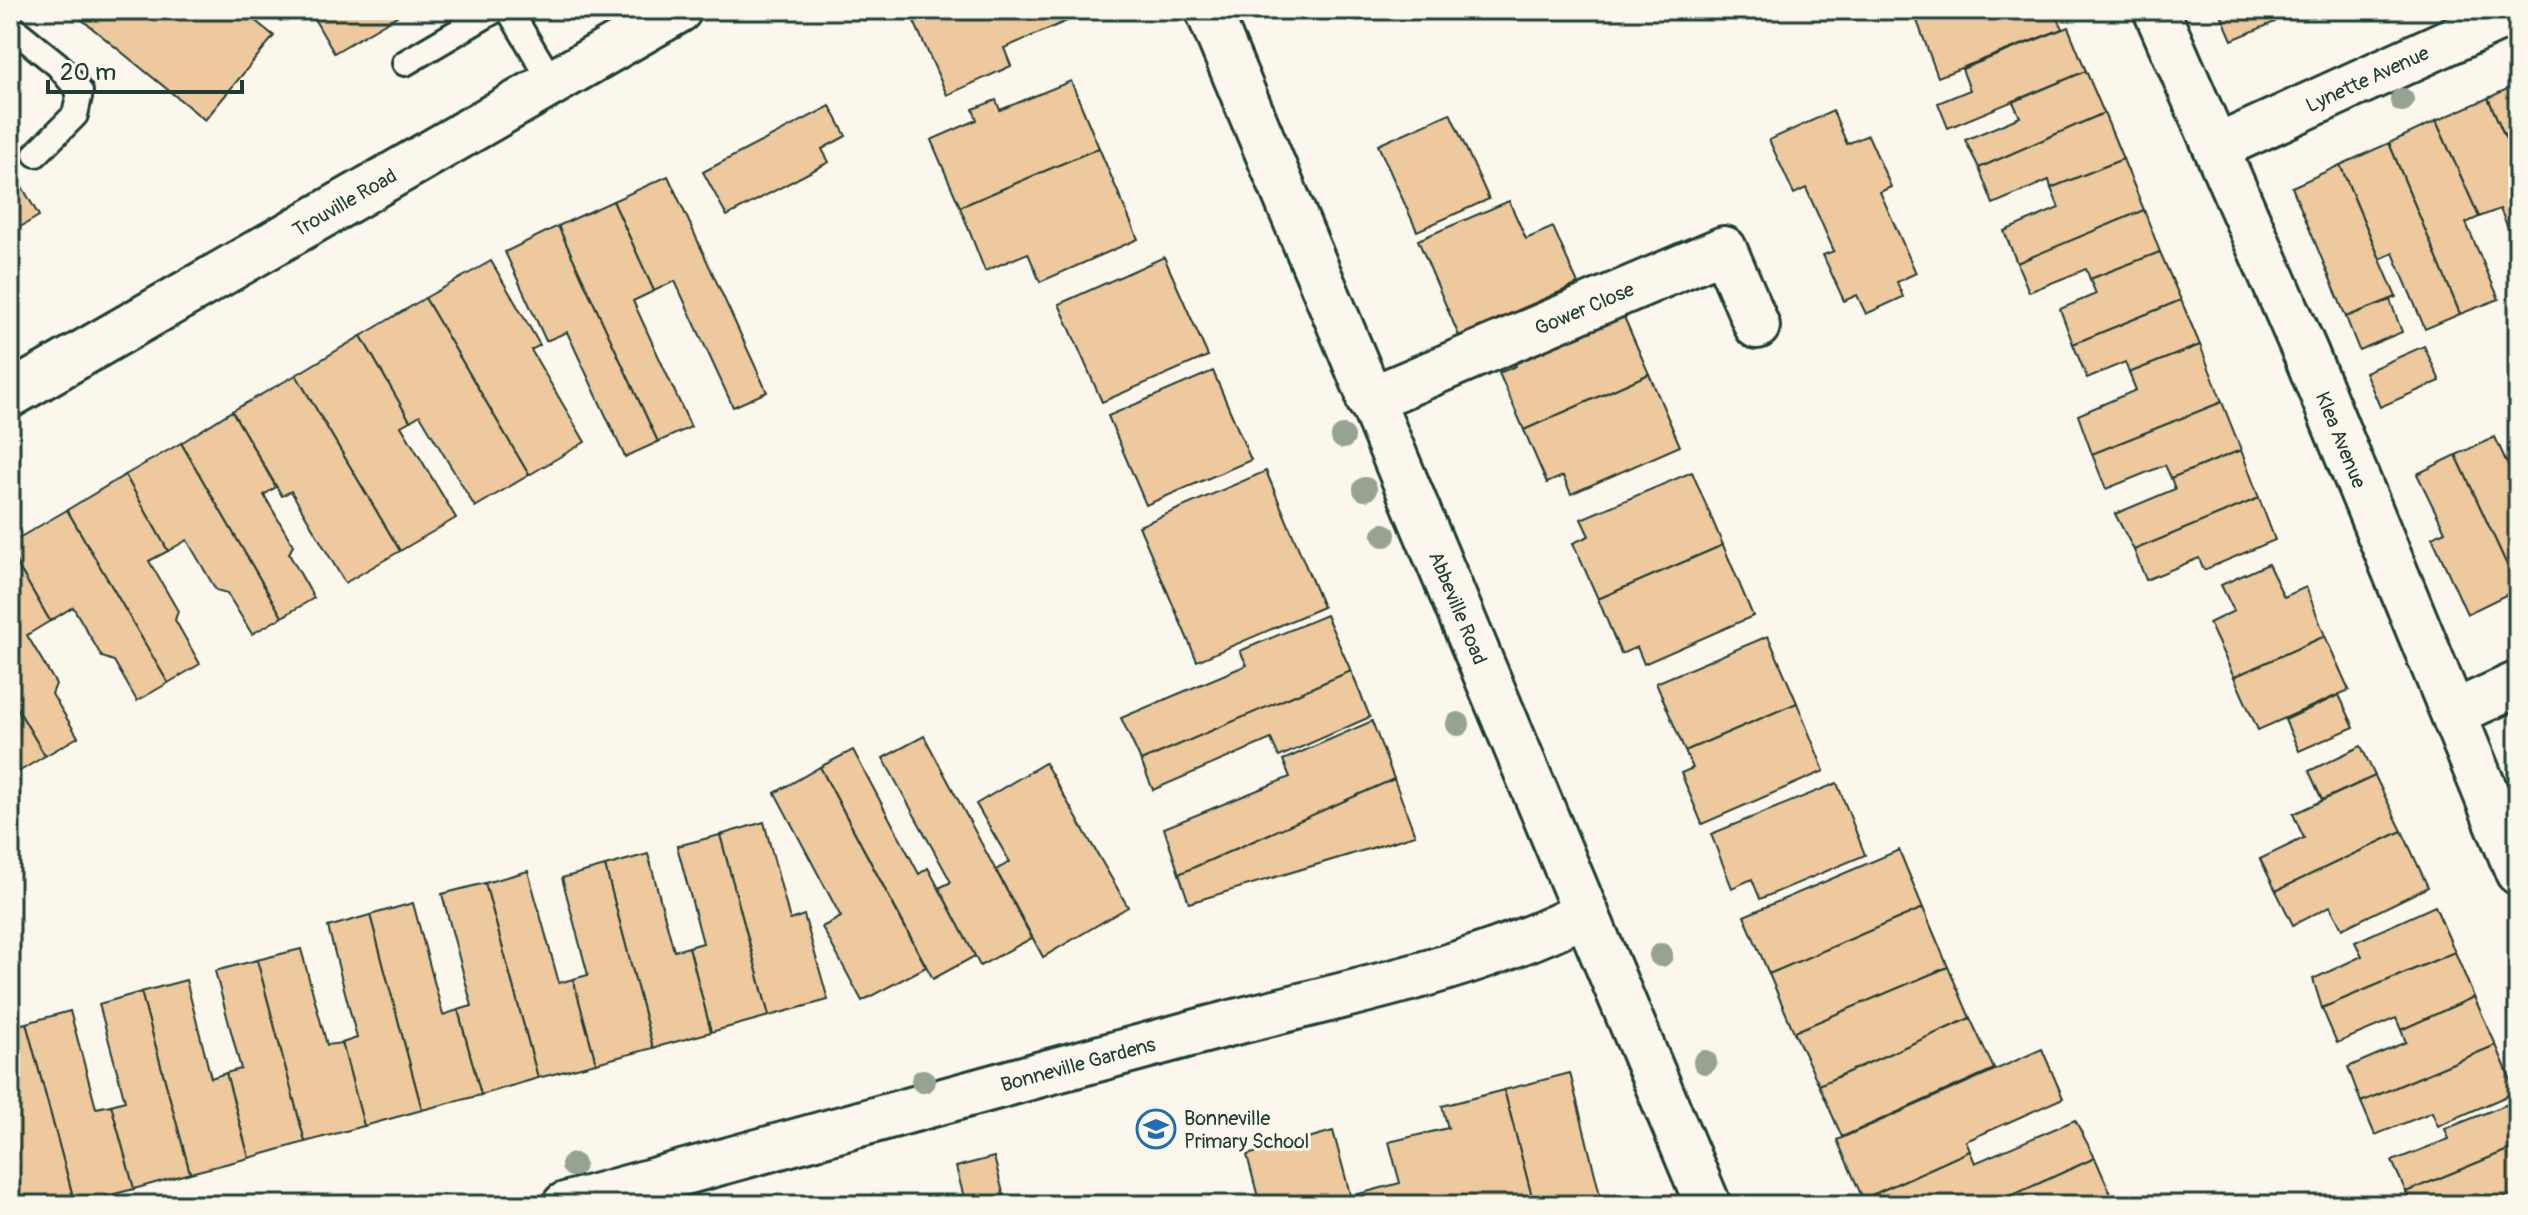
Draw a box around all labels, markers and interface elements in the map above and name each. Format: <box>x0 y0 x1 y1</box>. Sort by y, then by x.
street label: Lynette Avenue <box>2302 40 2433 118</box>
scale bar <box>48 44 242 94</box>
text: 20 m <box>60 58 116 87</box>
street label: Trouville Road <box>288 163 401 243</box>
street label: Gower Close <box>1531 277 1638 341</box>
street label: Klea Avenue <box>2310 388 2372 492</box>
street label: Abbeville Road <box>1423 548 1492 668</box>
street label: Bonneville Gardens <box>998 1032 1158 1098</box>
place label: Bonneville Primary School <box>1184 1106 1309 1154</box>
school or university icon: Bonneville Primary School <box>1135 1108 1177 1150</box>

